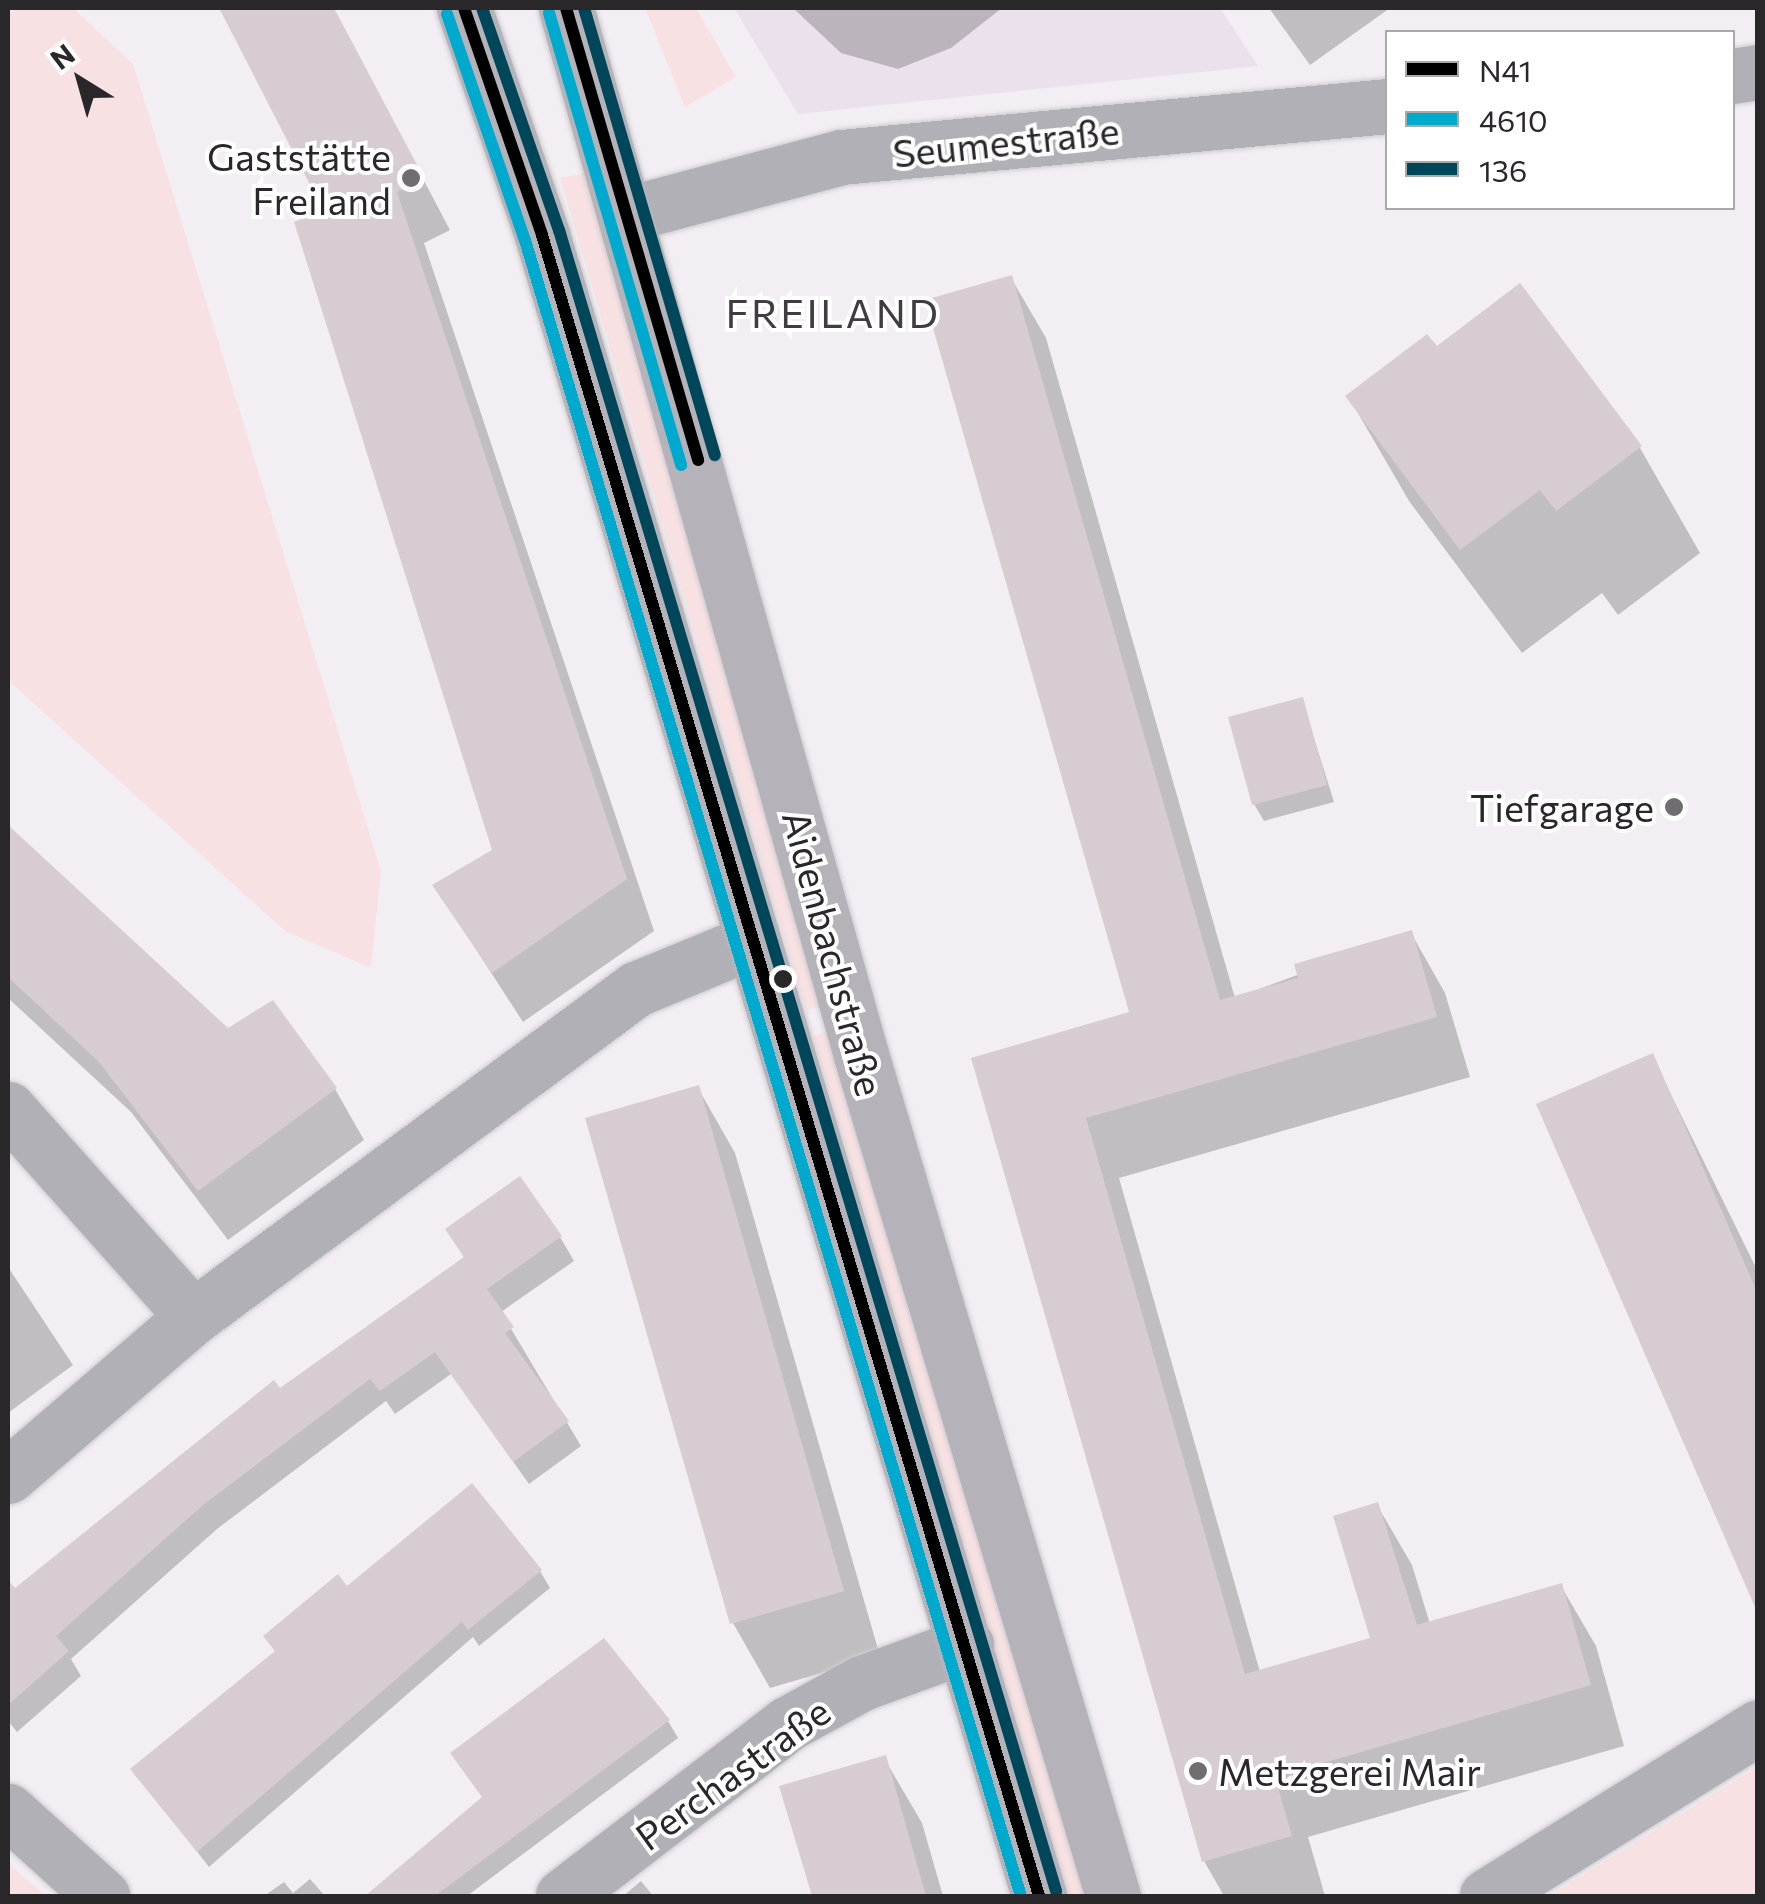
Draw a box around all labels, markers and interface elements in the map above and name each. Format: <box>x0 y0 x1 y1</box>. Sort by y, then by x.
north arrow <box>30 30 130 130</box>
legend <box>1385 30 1735 210</box>
text: N <box>43 36 81 76</box>
text: N41 <box>1479 51 1532 88</box>
text: 4610 <box>1479 101 1548 138</box>
street label: Seumestraße <box>891 106 1121 176</box>
place label: Gaststätte Freiland <box>207 133 391 222</box>
text: 136 <box>1479 151 1527 188</box>
marker: Gaststätte Freiland <box>400 167 422 189</box>
district label: FREILAND <box>726 288 940 336</box>
place label: Tiefgarage <box>1470 784 1654 830</box>
marker: Tiefgarage <box>1663 796 1685 818</box>
street label: Aidenbachstraße <box>774 806 894 1100</box>
unlabelled marker <box>773 969 793 989</box>
street label: Perchastraße <box>626 1687 838 1859</box>
place label: Metzgerei Mair <box>1218 1748 1481 1794</box>
marker: Metzgerei Mair <box>1187 1760 1209 1782</box>

